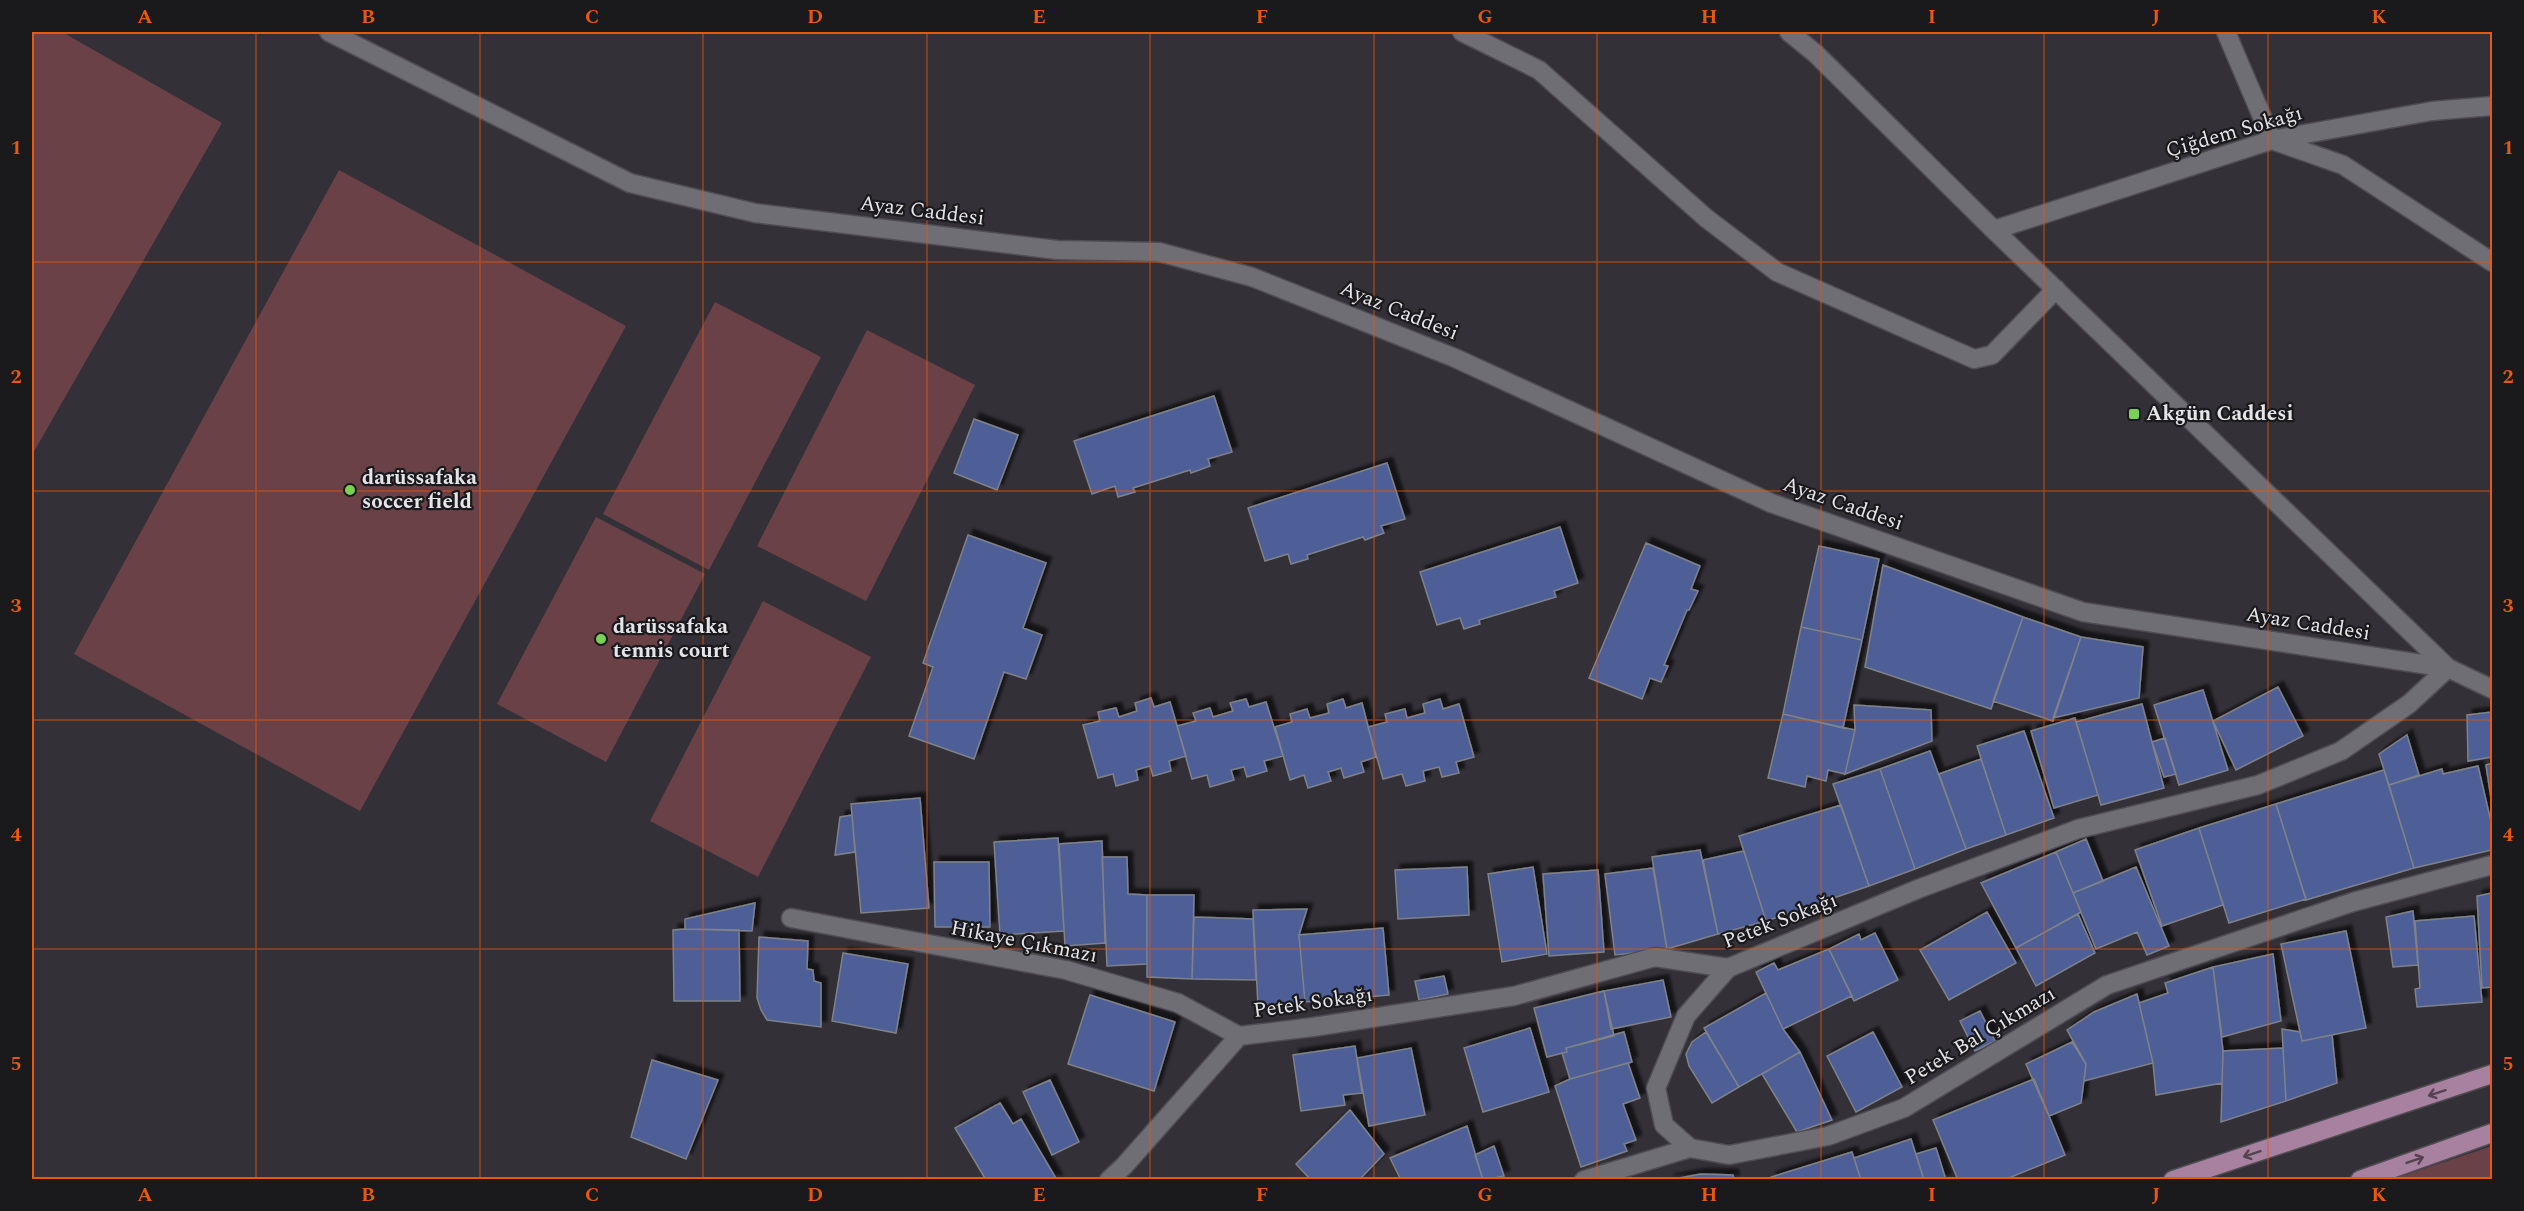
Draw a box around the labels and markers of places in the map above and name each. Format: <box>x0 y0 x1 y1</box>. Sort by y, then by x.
place label: Akgün Caddesi <box>2146 398 2293 430</box>
marker: Akgün Caddesi <box>2127 407 2141 421</box>
place label: darüssafaka soccer field <box>362 462 477 518</box>
marker: darüssafaka soccer field <box>343 483 357 497</box>
place label: darüssafaka tennis court <box>613 611 730 667</box>
marker: darüssafaka tennis court <box>594 632 608 646</box>

